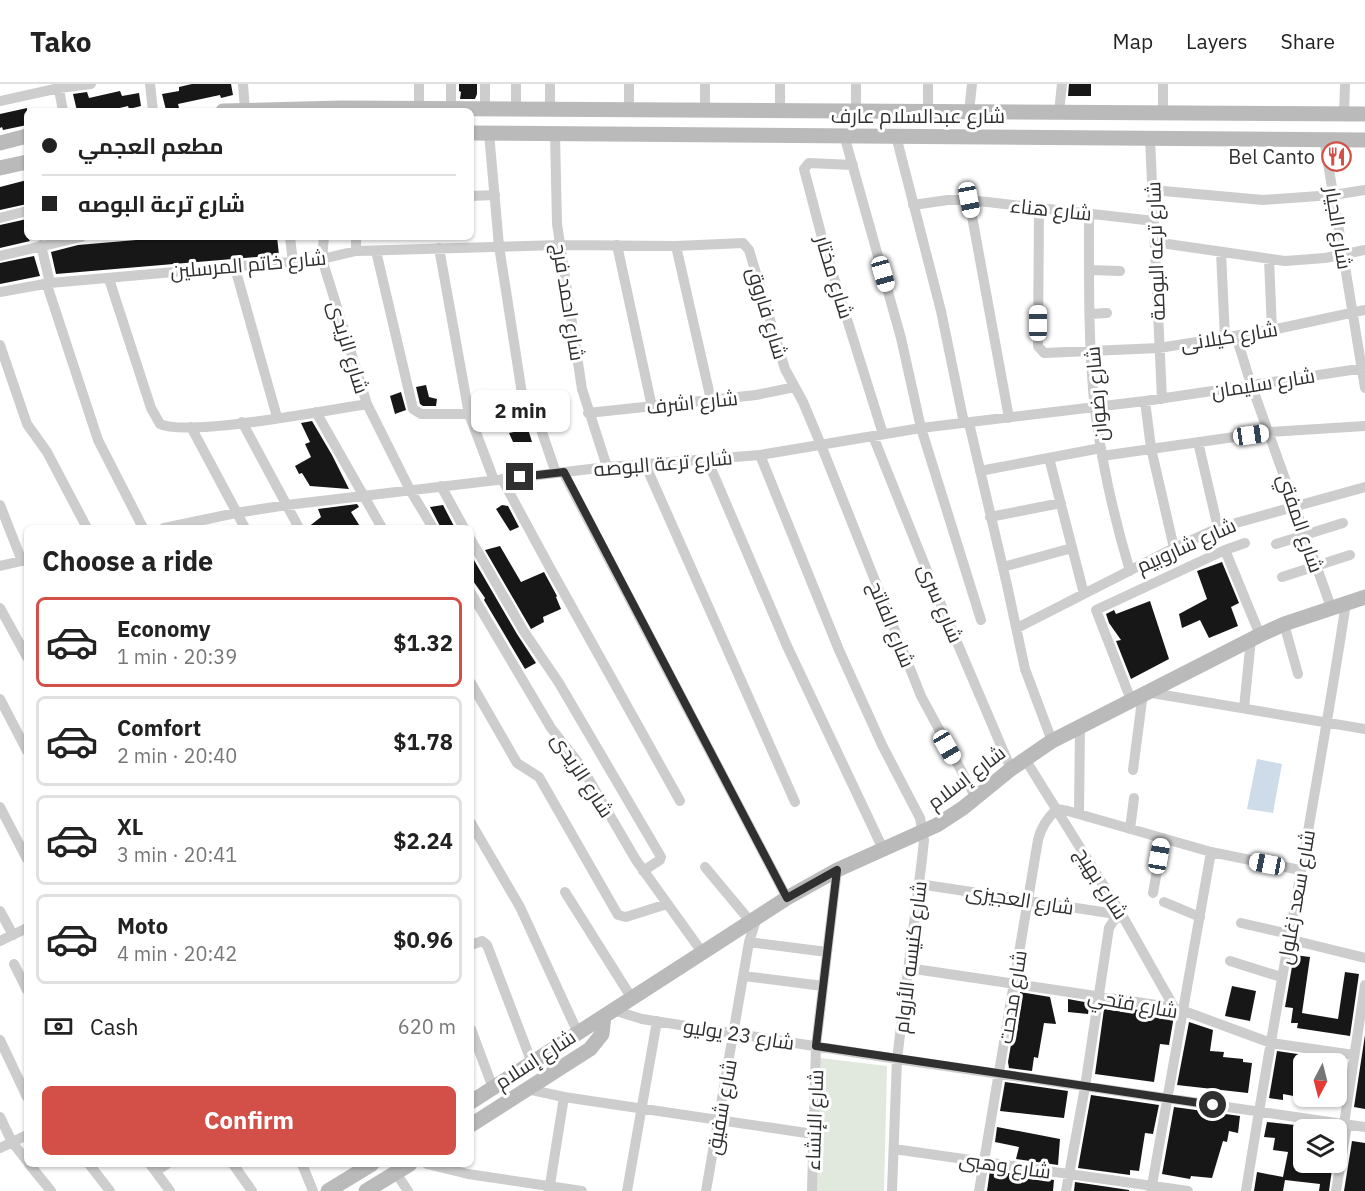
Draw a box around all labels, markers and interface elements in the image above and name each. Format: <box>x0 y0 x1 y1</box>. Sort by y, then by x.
text: Tako <box>30 23 92 60</box>
text: Map <box>1113 27 1153 55</box>
text: Layers <box>1186 27 1248 55</box>
text: Share <box>1281 27 1335 55</box>
street label: شارع عبدالسلام عارف <box>831 102 1005 130</box>
text: مطعم العجمي <box>78 131 224 160</box>
restaurant icon: Bel Canto <box>1320 140 1352 172</box>
place label: Bel Canto <box>1228 143 1315 170</box>
car <box>957 181 981 219</box>
street label: شارع ترعه البوصة <box>1139 181 1172 321</box>
street label: شارع الجيار <box>1318 184 1359 271</box>
text: شارع ترعة البوصه <box>78 189 245 218</box>
street label: شارع هناء <box>1009 191 1093 228</box>
street label: شارع مختار <box>808 231 860 322</box>
street label: شارع احمد فرج <box>545 241 592 363</box>
street label: شارع خاتم المرسلين <box>169 244 327 285</box>
car <box>869 254 897 294</box>
street label: شارع فاروق <box>740 264 795 363</box>
street label: شارع الزيدى <box>321 297 376 397</box>
car <box>1029 305 1047 341</box>
street label: شارع كيلانى <box>1178 315 1280 358</box>
street label: شارع رضوان <box>1078 345 1115 443</box>
street label: شارع سليمان <box>1209 361 1317 406</box>
street label: شارع اشرف <box>645 384 739 421</box>
callout: 2 min <box>470 390 570 432</box>
text: 2 min <box>494 397 547 424</box>
car <box>1232 424 1270 446</box>
street label: شارع ترعة البوصه <box>592 443 734 484</box>
route end <box>506 463 533 490</box>
street label: شارع المفتي <box>1269 470 1331 577</box>
street label: شارع شاروبيم <box>1132 511 1241 580</box>
text: Choose a ride <box>42 543 213 578</box>
street label: شارع سرى <box>911 559 970 647</box>
street label: شارع الفاتح <box>862 577 922 672</box>
text: Economy <box>117 614 211 643</box>
icon: car <box>45 615 99 669</box>
text: $1.32 <box>393 628 453 657</box>
text: 1 min · 20:39 <box>117 643 237 670</box>
text: Comfort <box>117 713 201 742</box>
icon: car <box>45 714 99 768</box>
text: $1.78 <box>393 727 453 756</box>
street label: شارع الزيدى <box>545 727 620 823</box>
car <box>930 727 964 767</box>
street label: شارع إسلام <box>921 739 1011 816</box>
text: 2 min · 20:40 <box>117 742 237 769</box>
text: XL <box>117 812 143 841</box>
icon: car <box>45 813 99 867</box>
text: $2.24 <box>393 826 453 855</box>
street label: شارع سعد زغلول <box>1271 828 1322 967</box>
car <box>1147 837 1171 875</box>
text: 3 min · 20:41 <box>117 841 237 868</box>
street label: شارع بهيج <box>1068 842 1135 925</box>
car <box>1248 852 1286 876</box>
street label: شارع العجيزى <box>964 877 1076 922</box>
street label: شارع كنيسه الأروام <box>887 879 934 1035</box>
text: Moto <box>117 911 168 940</box>
icon: car <box>45 912 99 966</box>
text: $0.96 <box>393 925 453 954</box>
text: 4 min · 20:42 <box>117 940 237 967</box>
street label: شارع مدحت <box>991 948 1034 1046</box>
street label: شارع فتحي <box>1085 982 1180 1027</box>
icon: cash <box>42 1010 75 1043</box>
text: Cash <box>90 1012 139 1041</box>
street label: شارع 23 يوليو <box>681 1012 796 1057</box>
text: 620 m <box>398 1013 456 1040</box>
street label: شارع إسلام <box>489 1023 581 1096</box>
north arrow <box>1293 1053 1347 1107</box>
map controls <box>1293 1053 1347 1173</box>
street label: شارع شفيق <box>699 1057 744 1157</box>
street label: شارع الإنشاء <box>799 1069 830 1171</box>
button: Confirm <box>42 1086 456 1155</box>
route start <box>1199 1091 1226 1118</box>
button: layers <box>1293 1119 1347 1173</box>
street label: شارع وهبى <box>957 1145 1053 1186</box>

